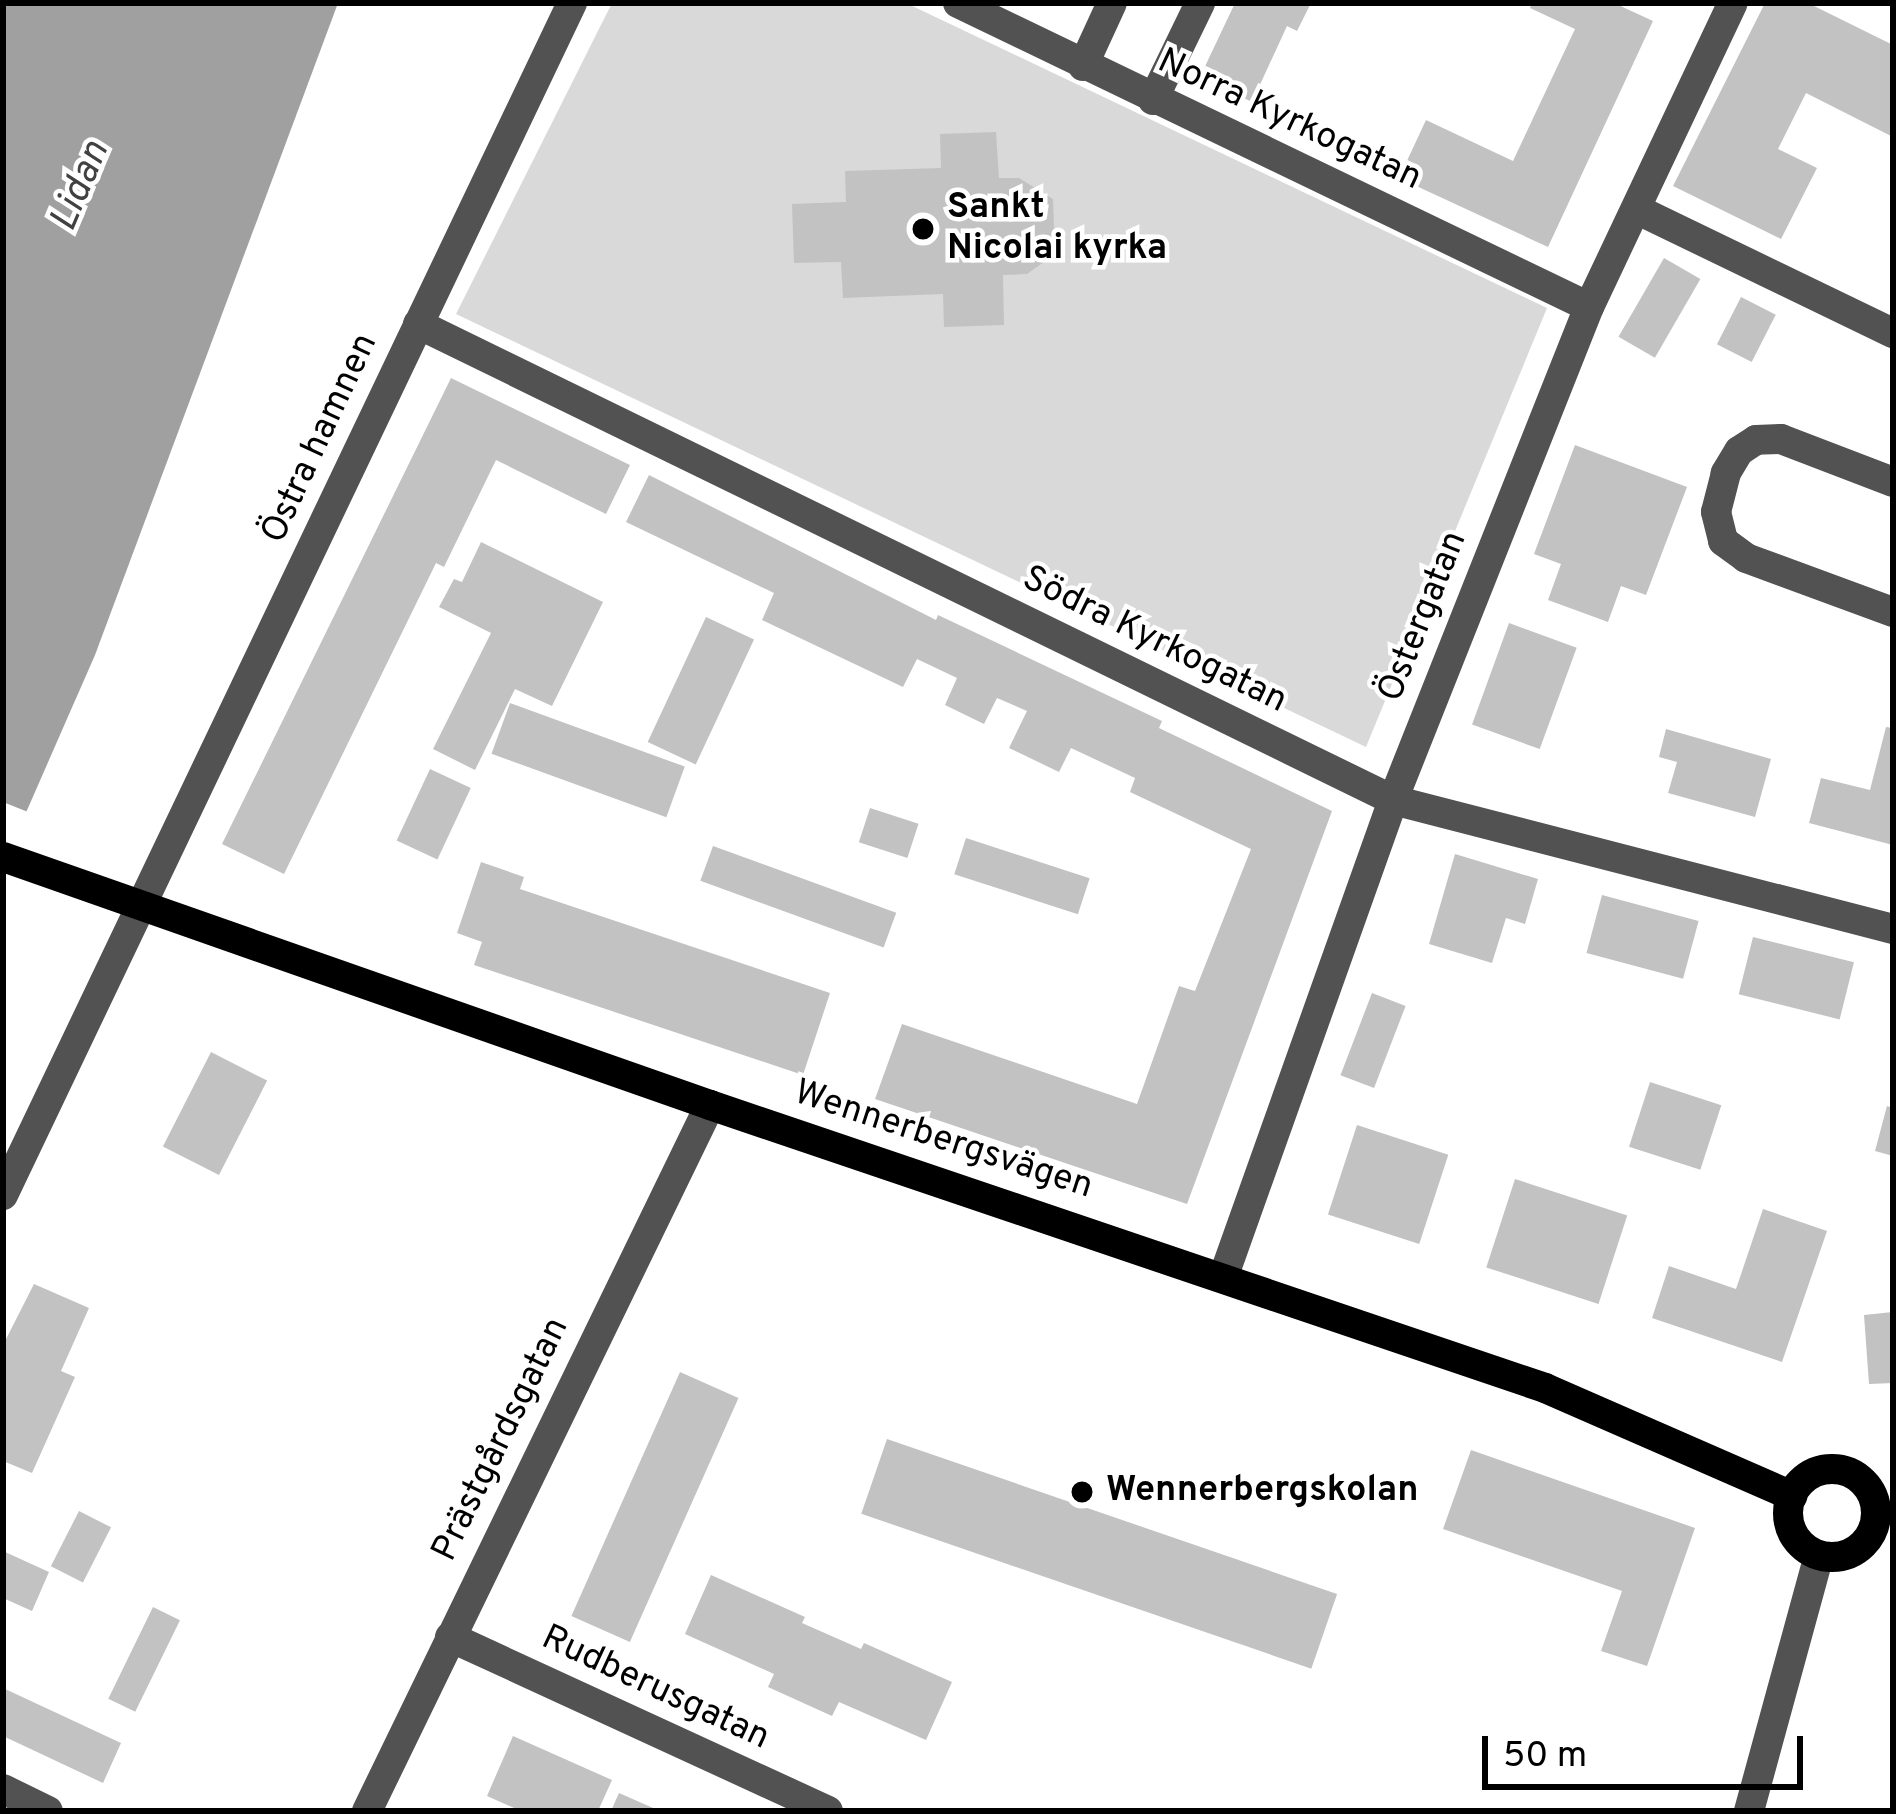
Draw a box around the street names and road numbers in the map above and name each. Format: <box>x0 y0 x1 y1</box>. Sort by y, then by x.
street label: Norra Kyrkogatan <box>1150 41 1428 201</box>
street label: Östra hamnen <box>254 327 388 551</box>
street label: Östergatan <box>1370 526 1478 708</box>
street label: Södra Kyrkogatan <box>1015 558 1293 724</box>
street label: Wennerbergsvägen <box>788 1072 1098 1210</box>
street label: Prästgårdsgatan <box>424 1311 580 1569</box>
street label: Rudberusgatan <box>534 1617 776 1761</box>

